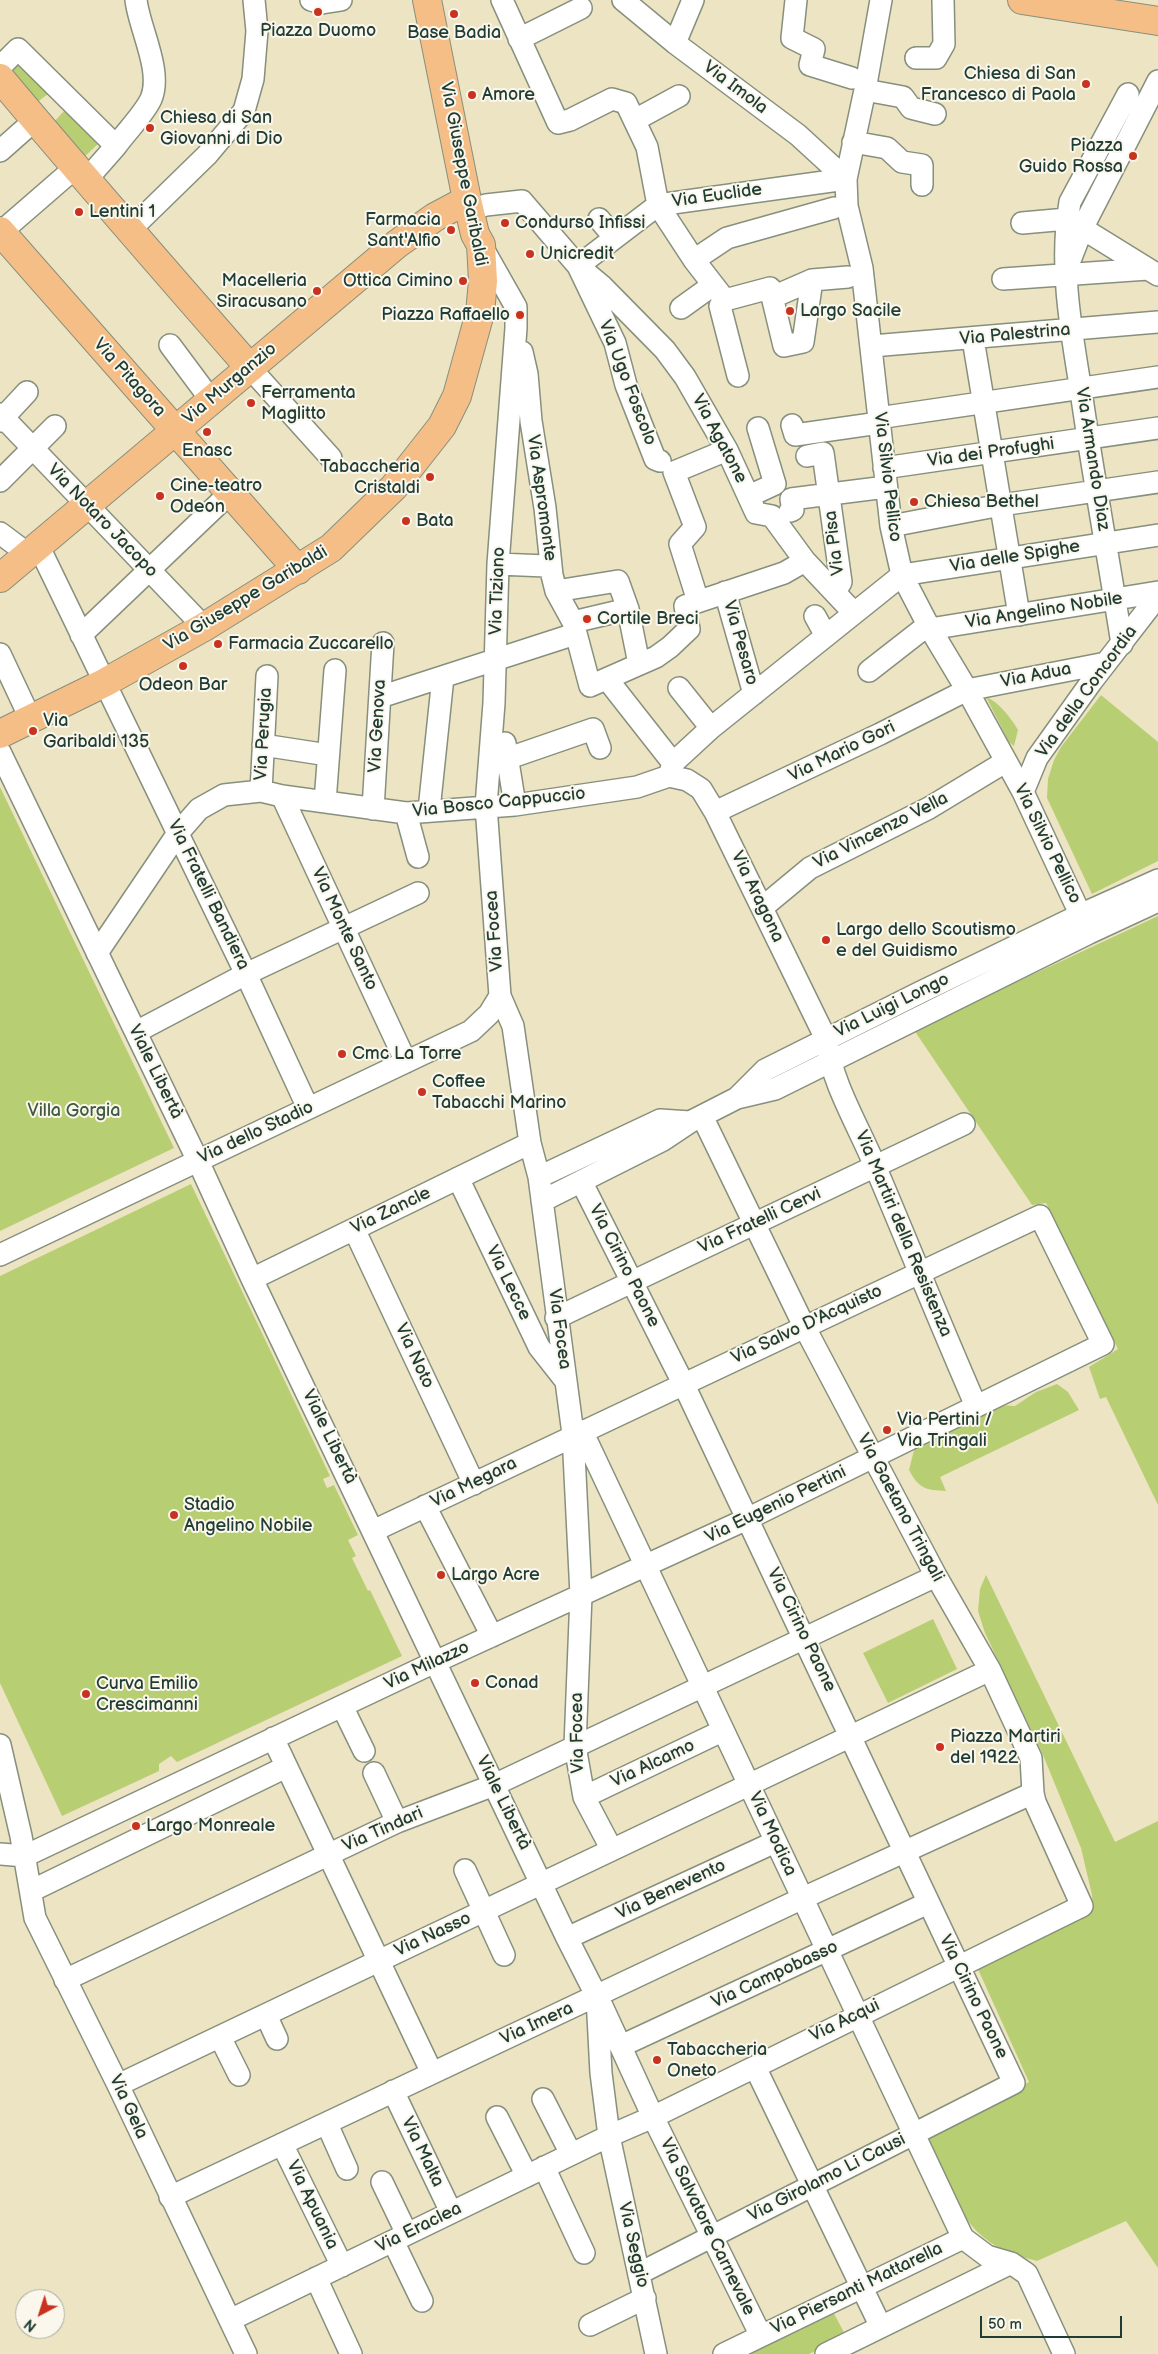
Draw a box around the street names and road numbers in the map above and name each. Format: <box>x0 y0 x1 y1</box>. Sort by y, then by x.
street label: Via Imola <box>698 57 772 119</box>
street label: Via Giuseppe Garibaldi <box>435 80 491 268</box>
street label: Via Euclide <box>671 179 763 213</box>
street label: Via Ugo Foscolo <box>593 317 661 449</box>
street label: Via Palestrina <box>959 319 1071 351</box>
street label: Via Pitagora <box>88 334 170 422</box>
street label: Via Murganzio <box>179 338 281 430</box>
street label: Via Armando Diaz <box>1070 386 1114 532</box>
street label: Via Agatone <box>687 391 751 487</box>
street label: Via Silvio Pellico <box>868 411 906 543</box>
street label: Via Aspromonte <box>521 433 561 563</box>
street label: Via dei Profughi <box>926 433 1056 473</box>
street label: Via Notaro Jacopo <box>42 460 162 582</box>
street label: Via Pisa <box>820 509 850 577</box>
street label: Via delle Spighe <box>948 536 1082 578</box>
street label: Via Giuseppe Garibaldi <box>160 542 332 656</box>
street label: Via Tiziano <box>486 547 510 635</box>
street label: Via Angelino Nobile <box>964 588 1124 634</box>
street label: Via Pesaro <box>718 598 762 688</box>
street label: Via della Concordia <box>1032 622 1142 762</box>
street label: Via Adua <box>999 659 1073 693</box>
street label: Via Genova <box>365 679 391 773</box>
street label: Via Perugia <box>251 687 277 781</box>
street label: Via Mario Gori <box>785 717 899 787</box>
street label: Via Silvio Pellico <box>1009 781 1085 907</box>
street label: Via Bosco Cappuccio <box>411 783 587 823</box>
street label: Via Vincenzo Vella <box>810 788 952 874</box>
street label: Via Fratelli Bandiera <box>162 816 254 974</box>
street label: Via Aragona <box>726 848 788 946</box>
street label: Via Monte Santo <box>306 864 382 994</box>
street label: Via Focea <box>481 890 509 972</box>
street label: Via Luigi Longo <box>831 969 953 1043</box>
street label: Viale Libertà <box>123 1021 187 1123</box>
street label: Via dello Stadio <box>195 1097 317 1169</box>
street label: Via Martiri della Resistenza <box>850 1128 956 1340</box>
street label: Via Zancle <box>348 1182 434 1240</box>
street label: Via Fratelli Cervi <box>695 1183 825 1259</box>
street label: Via Cirino Paone <box>584 1201 664 1331</box>
street label: Via Lecce <box>481 1242 535 1324</box>
street label: Via Salvo D'Acquisto <box>728 1281 886 1369</box>
street label: Via Focea <box>543 1287 575 1371</box>
street label: Via Noto <box>390 1320 438 1392</box>
street label: Viale Libertà <box>297 1386 361 1488</box>
street label: Via Gaetano Tringali <box>852 1430 948 1586</box>
street label: Via Megara <box>427 1453 521 1513</box>
street label: Via Eugenio Pertini <box>702 1461 850 1549</box>
street label: Via Cirino Paone <box>762 1565 840 1695</box>
street label: Via Milazzo <box>381 1637 473 1695</box>
street label: Via Focea <box>566 1692 590 1774</box>
street label: Via Alcamo <box>608 1735 698 1793</box>
street label: Viale Libertà <box>471 1752 535 1854</box>
street label: Via Modica <box>743 1788 801 1880</box>
street label: Via Tindari <box>339 1803 427 1857</box>
street label: Via Benevento <box>613 1855 729 1925</box>
street label: Via Nasso <box>391 1908 475 1962</box>
street label: Via Cirino Paone <box>934 1932 1012 2062</box>
street label: Via Campobasso <box>708 1936 842 2014</box>
street label: Via Acqui <box>806 1995 884 2047</box>
street label: Via Imera <box>497 1998 577 2050</box>
street label: Via Gela <box>104 2071 152 2143</box>
street label: Via Malta <box>396 2113 448 2191</box>
street label: Via Girolamo Li Causi <box>745 2129 909 2227</box>
street label: Via Salvatore Carnevale <box>655 2135 759 2319</box>
street label: Via Apuania <box>281 2157 343 2253</box>
street label: Via Eraclea <box>373 2198 465 2258</box>
street label: Via Seggio <box>613 2200 653 2290</box>
street label: Via Piersanti Mattarella <box>768 2238 946 2340</box>

